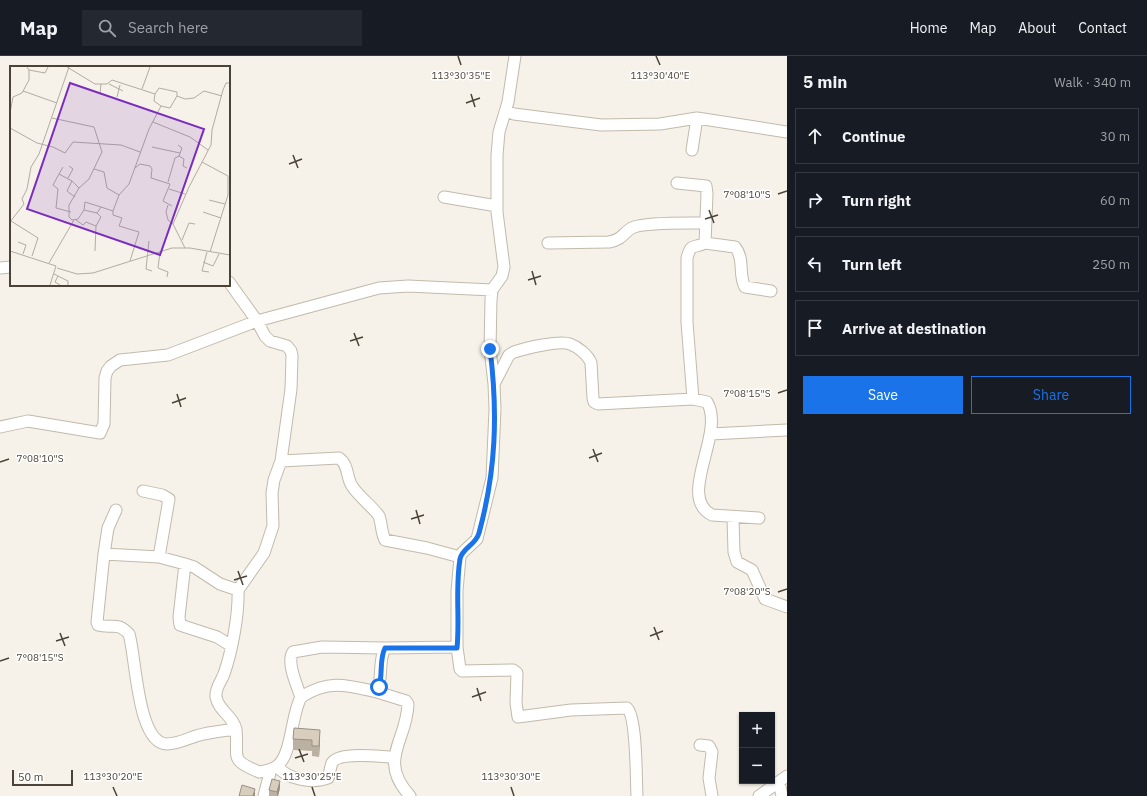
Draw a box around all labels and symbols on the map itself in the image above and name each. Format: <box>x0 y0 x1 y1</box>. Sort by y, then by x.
inset map <box>10 66 230 286</box>
text: 113°30'35"E <box>431 69 491 82</box>
text: 113°30'40"E <box>630 69 690 82</box>
text: 7°08'10"S <box>723 188 771 201</box>
route end <box>481 340 499 358</box>
text: 7°08'15"S <box>723 387 771 400</box>
text: 7°08'10"S <box>16 452 64 465</box>
text: 7°08'20"S <box>723 585 771 598</box>
text: 7°08'15"S <box>16 651 64 664</box>
route start <box>370 678 388 696</box>
scale bar <box>12 768 73 787</box>
text: 113°30'20"E <box>83 770 143 783</box>
text: 113°30'25"E <box>282 770 342 783</box>
text: 113°30'30"E <box>481 770 541 783</box>

